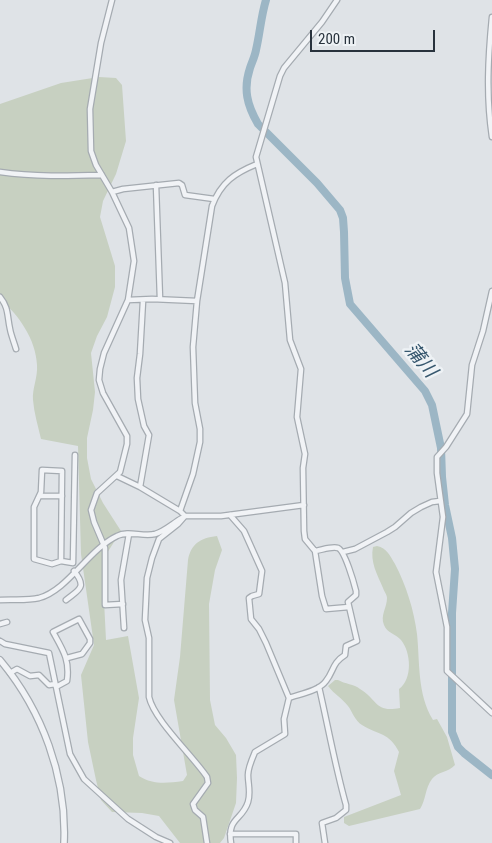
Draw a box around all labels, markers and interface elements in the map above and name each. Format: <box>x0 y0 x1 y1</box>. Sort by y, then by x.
scale bar <box>312 20 437 52</box>
text: 200 m <box>318 30 355 48</box>
water label: 蒲川 <box>399 339 441 383</box>

